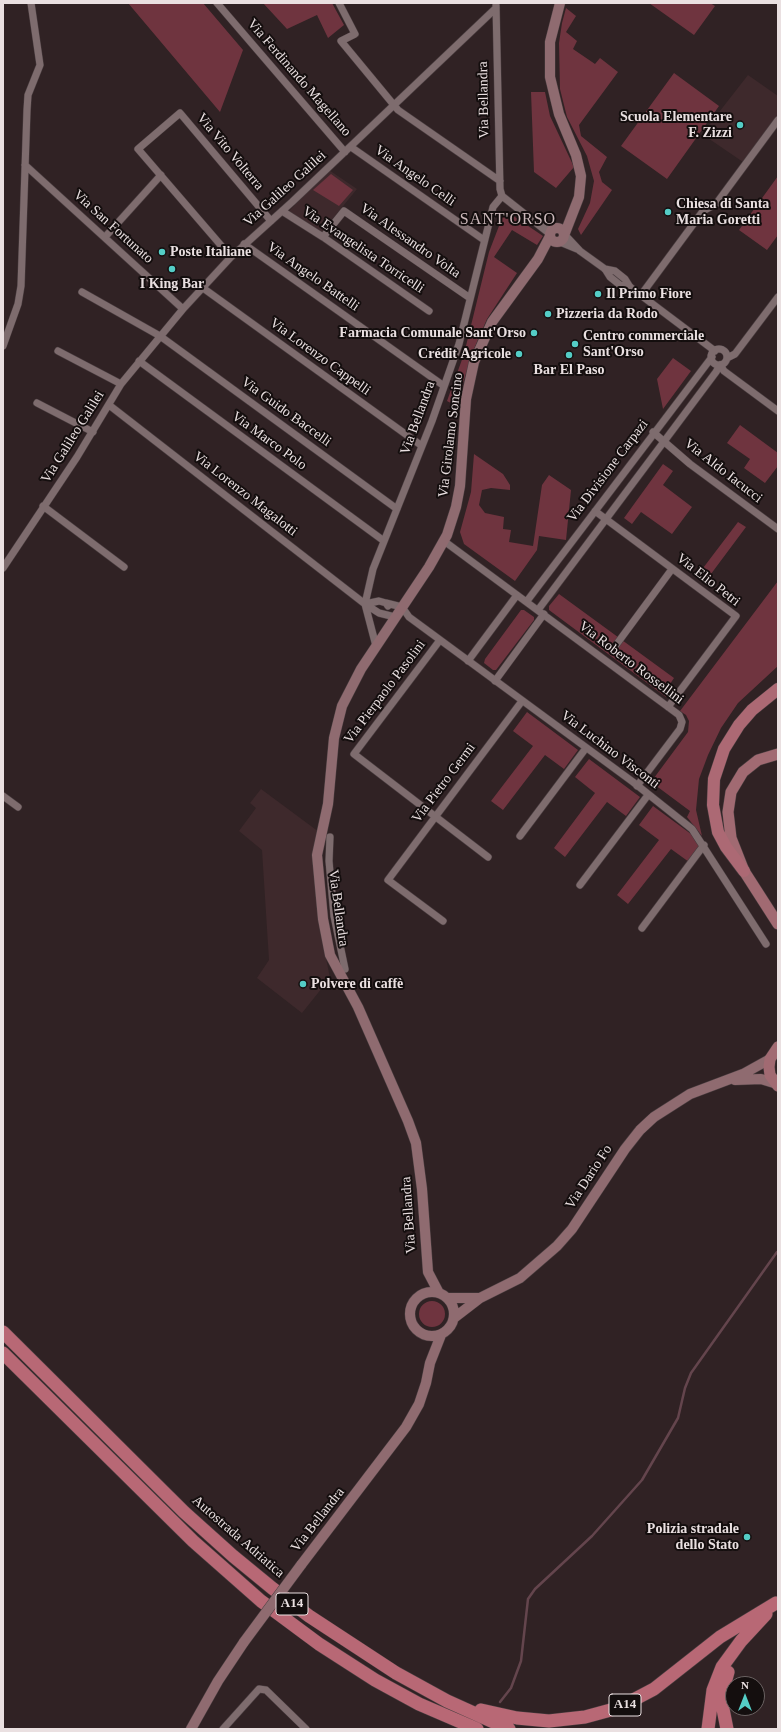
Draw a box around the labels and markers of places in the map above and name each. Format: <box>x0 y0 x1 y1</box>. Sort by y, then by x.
place label: Scuola Elementare F. Zizzi <box>620 109 732 142</box>
marker: Scuola Elementare F. Zizzi <box>735 120 745 130</box>
place label: Chiesa di Santa Maria Goretti <box>676 196 769 228</box>
marker: Chiesa di Santa Maria Goretti <box>663 207 673 217</box>
place label: Poste Italiane <box>170 244 251 260</box>
marker: Poste Italiane <box>157 247 167 257</box>
marker: I King Bar <box>167 264 177 274</box>
place label: I King Bar <box>140 276 204 292</box>
place label: Il Primo Fiore <box>606 286 691 302</box>
marker: Il Primo Fiore <box>593 289 603 299</box>
place label: Pizzeria da Rodo <box>556 306 658 322</box>
marker: Pizzeria da Rodo <box>543 309 553 319</box>
place label: Farmacia Comunale Sant'Orso <box>339 325 526 341</box>
marker: Farmacia Comunale Sant'Orso <box>529 328 539 338</box>
place label: Centro commerciale Sant'Orso <box>583 328 704 360</box>
marker: Centro commerciale Sant'Orso <box>570 339 580 349</box>
place label: Crédit Agricole <box>418 346 511 362</box>
marker: Crédit Agricole <box>514 349 524 359</box>
marker: Bar El Paso <box>564 350 574 360</box>
place label: Bar El Paso <box>534 362 604 378</box>
place label: Polvere di caffè <box>311 976 403 992</box>
marker: Polvere di caffè <box>298 979 308 989</box>
place label: Polizia stradale dello Stato <box>647 1521 739 1554</box>
marker: Polizia stradale dello Stato <box>742 1532 752 1542</box>

